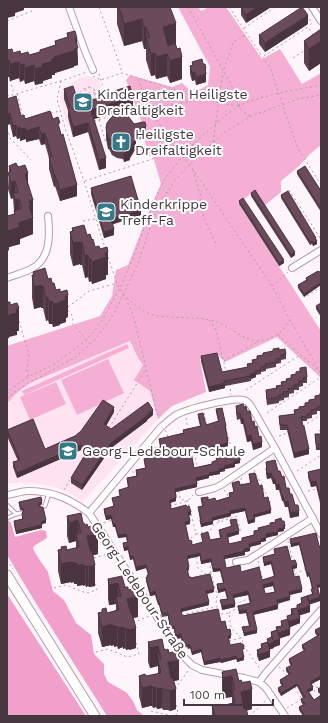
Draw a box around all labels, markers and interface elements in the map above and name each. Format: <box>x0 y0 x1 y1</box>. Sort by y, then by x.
place label: Kindergarten Heiligste Dreifaltigkeit <box>97 86 248 118</box>
school or university icon: Kindergarten Heiligste Dreifaltigkeit <box>72 91 94 113</box>
place label: Heiligste Dreifaltigkeit <box>135 126 222 158</box>
church icon: Heiligste Dreifaltigkeit <box>110 131 132 153</box>
place label: Kinderkrippe Treff-Fa <box>120 196 207 228</box>
school or university icon: Kinderkrippe Treff-Fa <box>95 201 117 223</box>
school or university icon: Georg-Ledebour-Schule <box>57 440 79 462</box>
place label: Georg-Ledebour-Schule <box>82 443 245 459</box>
street label: Georg-Ledebour-Straße <box>88 518 192 662</box>
scale bar <box>184 681 273 707</box>
text: 100 m <box>190 688 225 702</box>

